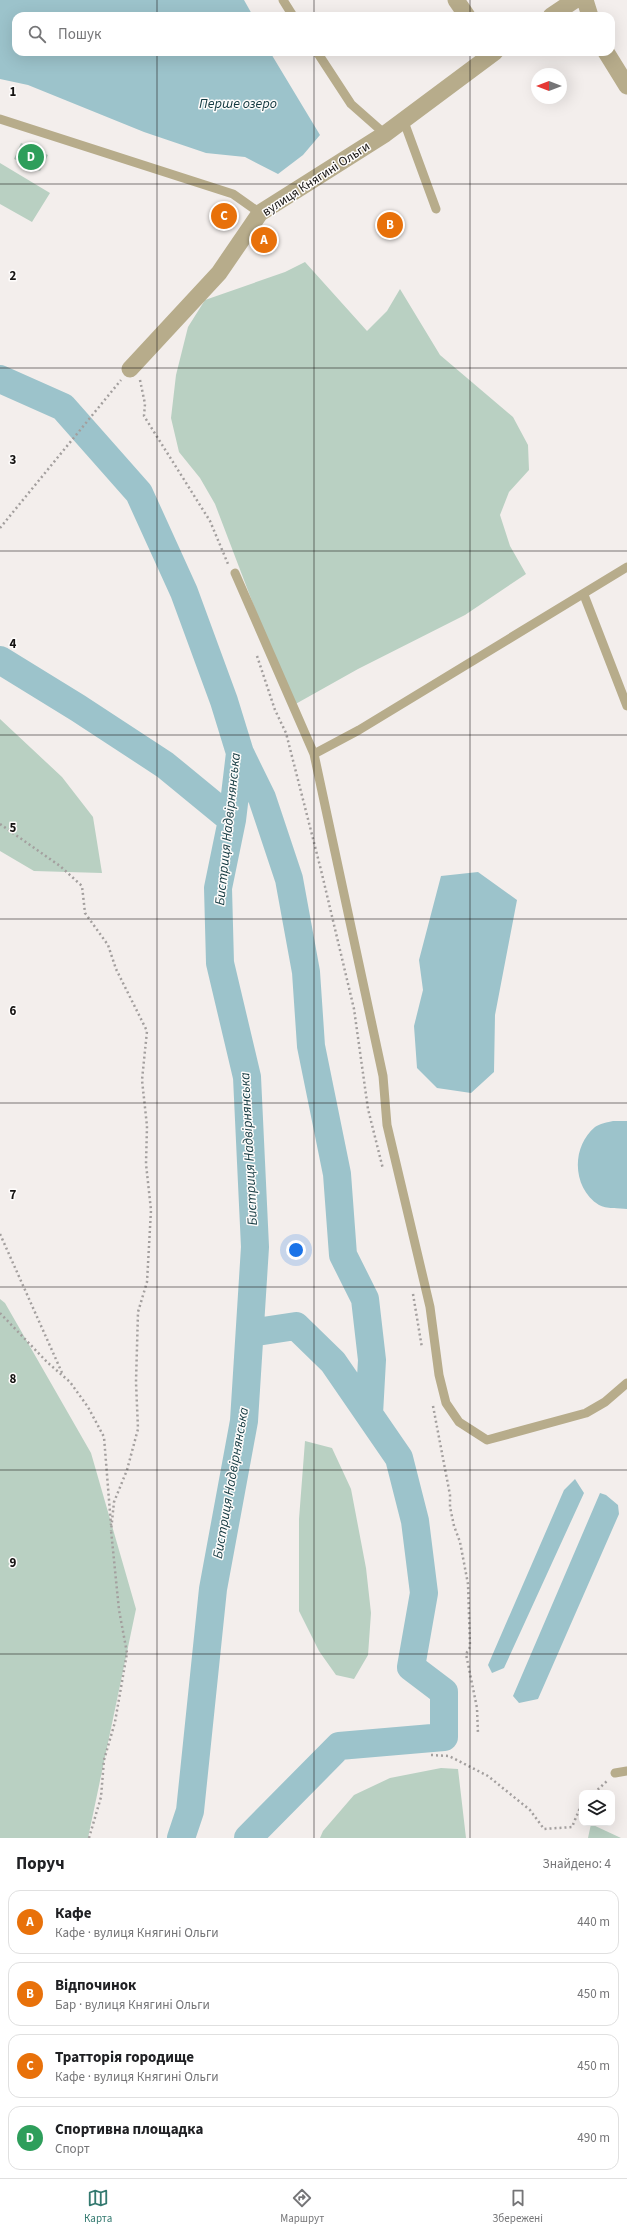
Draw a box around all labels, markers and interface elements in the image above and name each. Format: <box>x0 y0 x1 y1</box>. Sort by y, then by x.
search box <box>12 12 615 56</box>
icon: search <box>26 23 48 45</box>
text: Пошук <box>58 24 101 45</box>
north arrow <box>531 68 567 104</box>
text: 1 <box>10 83 17 101</box>
water label: Перше озеро <box>199 94 277 114</box>
street label: вулиця Княгині Ольги <box>259 137 373 221</box>
pin: D <box>18 142 44 172</box>
pin: C <box>211 201 237 231</box>
pin: B <box>377 210 403 240</box>
pin: A <box>251 225 277 255</box>
text: 2 <box>10 267 17 285</box>
text: 3 <box>10 451 17 469</box>
text: 4 <box>10 635 17 653</box>
water label: Бистриця Надвірнянська <box>210 751 246 906</box>
text: 5 <box>10 819 17 837</box>
text: 6 <box>10 1002 17 1020</box>
water label: Бистриця Надвірнянська <box>235 1071 263 1226</box>
text: 7 <box>10 1186 17 1204</box>
your location <box>286 1240 306 1260</box>
text: 8 <box>10 1370 17 1388</box>
water label: Бистриця Надвірнянська <box>208 1405 254 1560</box>
text: 9 <box>10 1554 17 1572</box>
map controls <box>579 1790 615 1826</box>
button: layers <box>579 1790 615 1826</box>
text: Поруч <box>16 1852 65 1876</box>
text: Знайдено: 4 <box>543 1855 611 1873</box>
text: Кафе <box>55 1903 92 1924</box>
text: A <box>26 1913 34 1931</box>
text: 440 m <box>577 1913 610 1931</box>
text: Кафе · вулиця Княгині Ольги <box>55 1924 219 1942</box>
text: Відпочинок <box>55 1975 136 1996</box>
text: B <box>26 1985 34 2003</box>
text: 450 m <box>577 1985 610 2003</box>
text: Бар · вулиця Княгині Ольги <box>55 1996 210 2014</box>
text: Тратторія городище <box>55 2047 194 2068</box>
text: C <box>26 2057 34 2075</box>
text: 450 m <box>577 2057 610 2075</box>
text: Кафе · вулиця Княгині Ольги <box>55 2068 219 2086</box>
text: Спортивна площадка <box>55 2119 203 2140</box>
text: D <box>26 2129 34 2147</box>
text: 490 m <box>577 2129 610 2147</box>
text: Спорт <box>55 2140 90 2158</box>
tab: Карта <box>84 2187 112 2226</box>
tab: Маршрут <box>280 2187 324 2226</box>
tab: Збережені <box>492 2187 543 2226</box>

